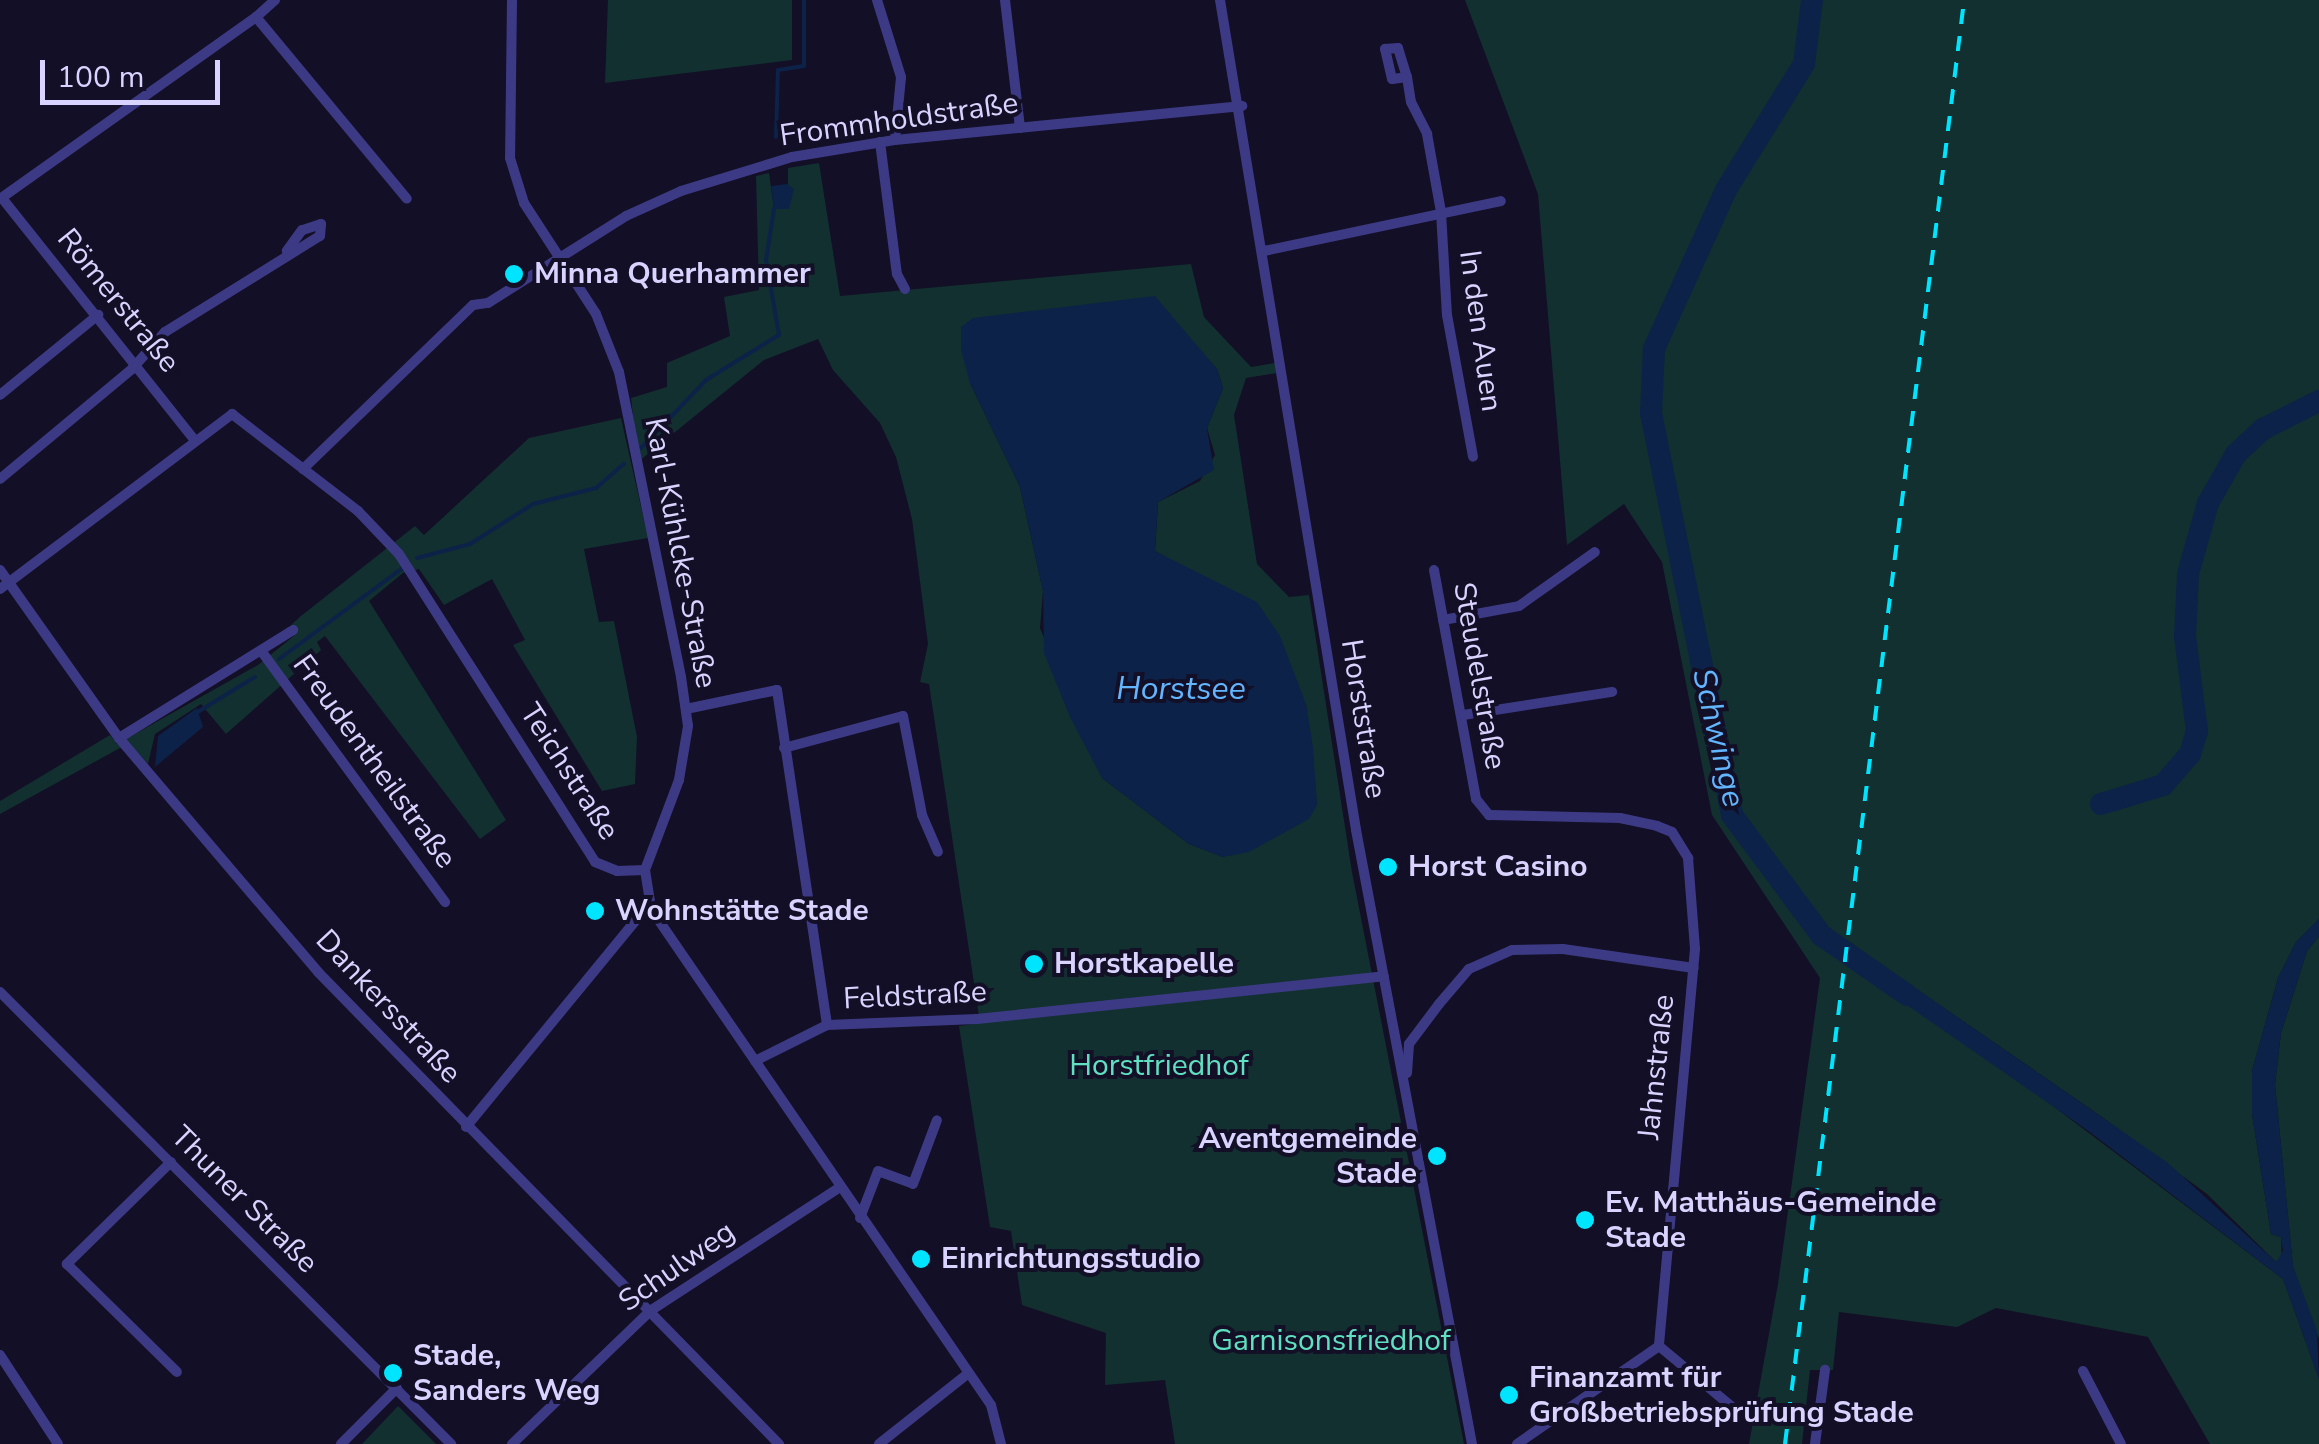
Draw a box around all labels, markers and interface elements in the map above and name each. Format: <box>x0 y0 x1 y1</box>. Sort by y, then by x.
scale bar <box>45 40 225 102</box>
text: 100 m <box>57 57 144 98</box>
street label: Frommholdstraße <box>777 85 1021 155</box>
street label: Römerstraße <box>49 222 187 380</box>
street label: In den Auen <box>1451 248 1509 414</box>
place label: Minna Querhammer <box>534 256 811 292</box>
marker: Minna Querhammer <box>503 263 525 285</box>
street label: Karl-Kühlcke-Straße <box>636 415 724 691</box>
street label: Steudelstraße <box>1445 580 1513 772</box>
street label: Horststraße <box>1333 637 1393 801</box>
street label: Freudentheilstraße <box>285 648 463 876</box>
water label: Schwinge <box>1683 665 1753 811</box>
water label: Horstsee <box>1116 670 1246 708</box>
street label: Teichstraße <box>512 697 626 847</box>
place label: Horst Casino <box>1408 849 1588 885</box>
marker: Horst Casino <box>1377 856 1399 878</box>
place label: Wohnstätte Stade <box>615 893 869 929</box>
marker: Wohnstätte Stade <box>584 900 606 922</box>
street label: Dankersstraße <box>308 923 468 1091</box>
place label: Horstkapelle <box>1054 946 1234 982</box>
marker: Horstkapelle <box>1023 953 1045 975</box>
street label: Feldstraße <box>842 974 988 1018</box>
street label: Jahnstraße <box>1632 993 1682 1141</box>
park label: Horstfriedhof <box>1069 1048 1249 1084</box>
street label: Thuner Straße <box>163 1119 325 1281</box>
place label: Aventgemeinde Stade <box>1198 1121 1417 1192</box>
marker: Aventgemeinde Stade <box>1426 1145 1448 1167</box>
place label: Ev. Matthäus-Gemeinde Stade <box>1605 1185 1937 1256</box>
marker: Ev. Matthäus-Gemeinde Stade <box>1574 1209 1596 1231</box>
street label: Schulweg <box>612 1214 742 1320</box>
place label: Einrichtungsstudio <box>941 1241 1201 1277</box>
marker: Einrichtungsstudio <box>910 1248 932 1270</box>
park label: Garnisonsfriedhof <box>1211 1323 1451 1359</box>
place label: Stade, Sanders Weg <box>413 1338 600 1408</box>
place label: Finanzamt für Großbetriebsprüfung Stade <box>1529 1360 1914 1430</box>
marker: Stade, Sanders Weg <box>382 1362 404 1384</box>
marker: Finanzamt für Großbetriebsprüfung Stade <box>1498 1384 1520 1406</box>

